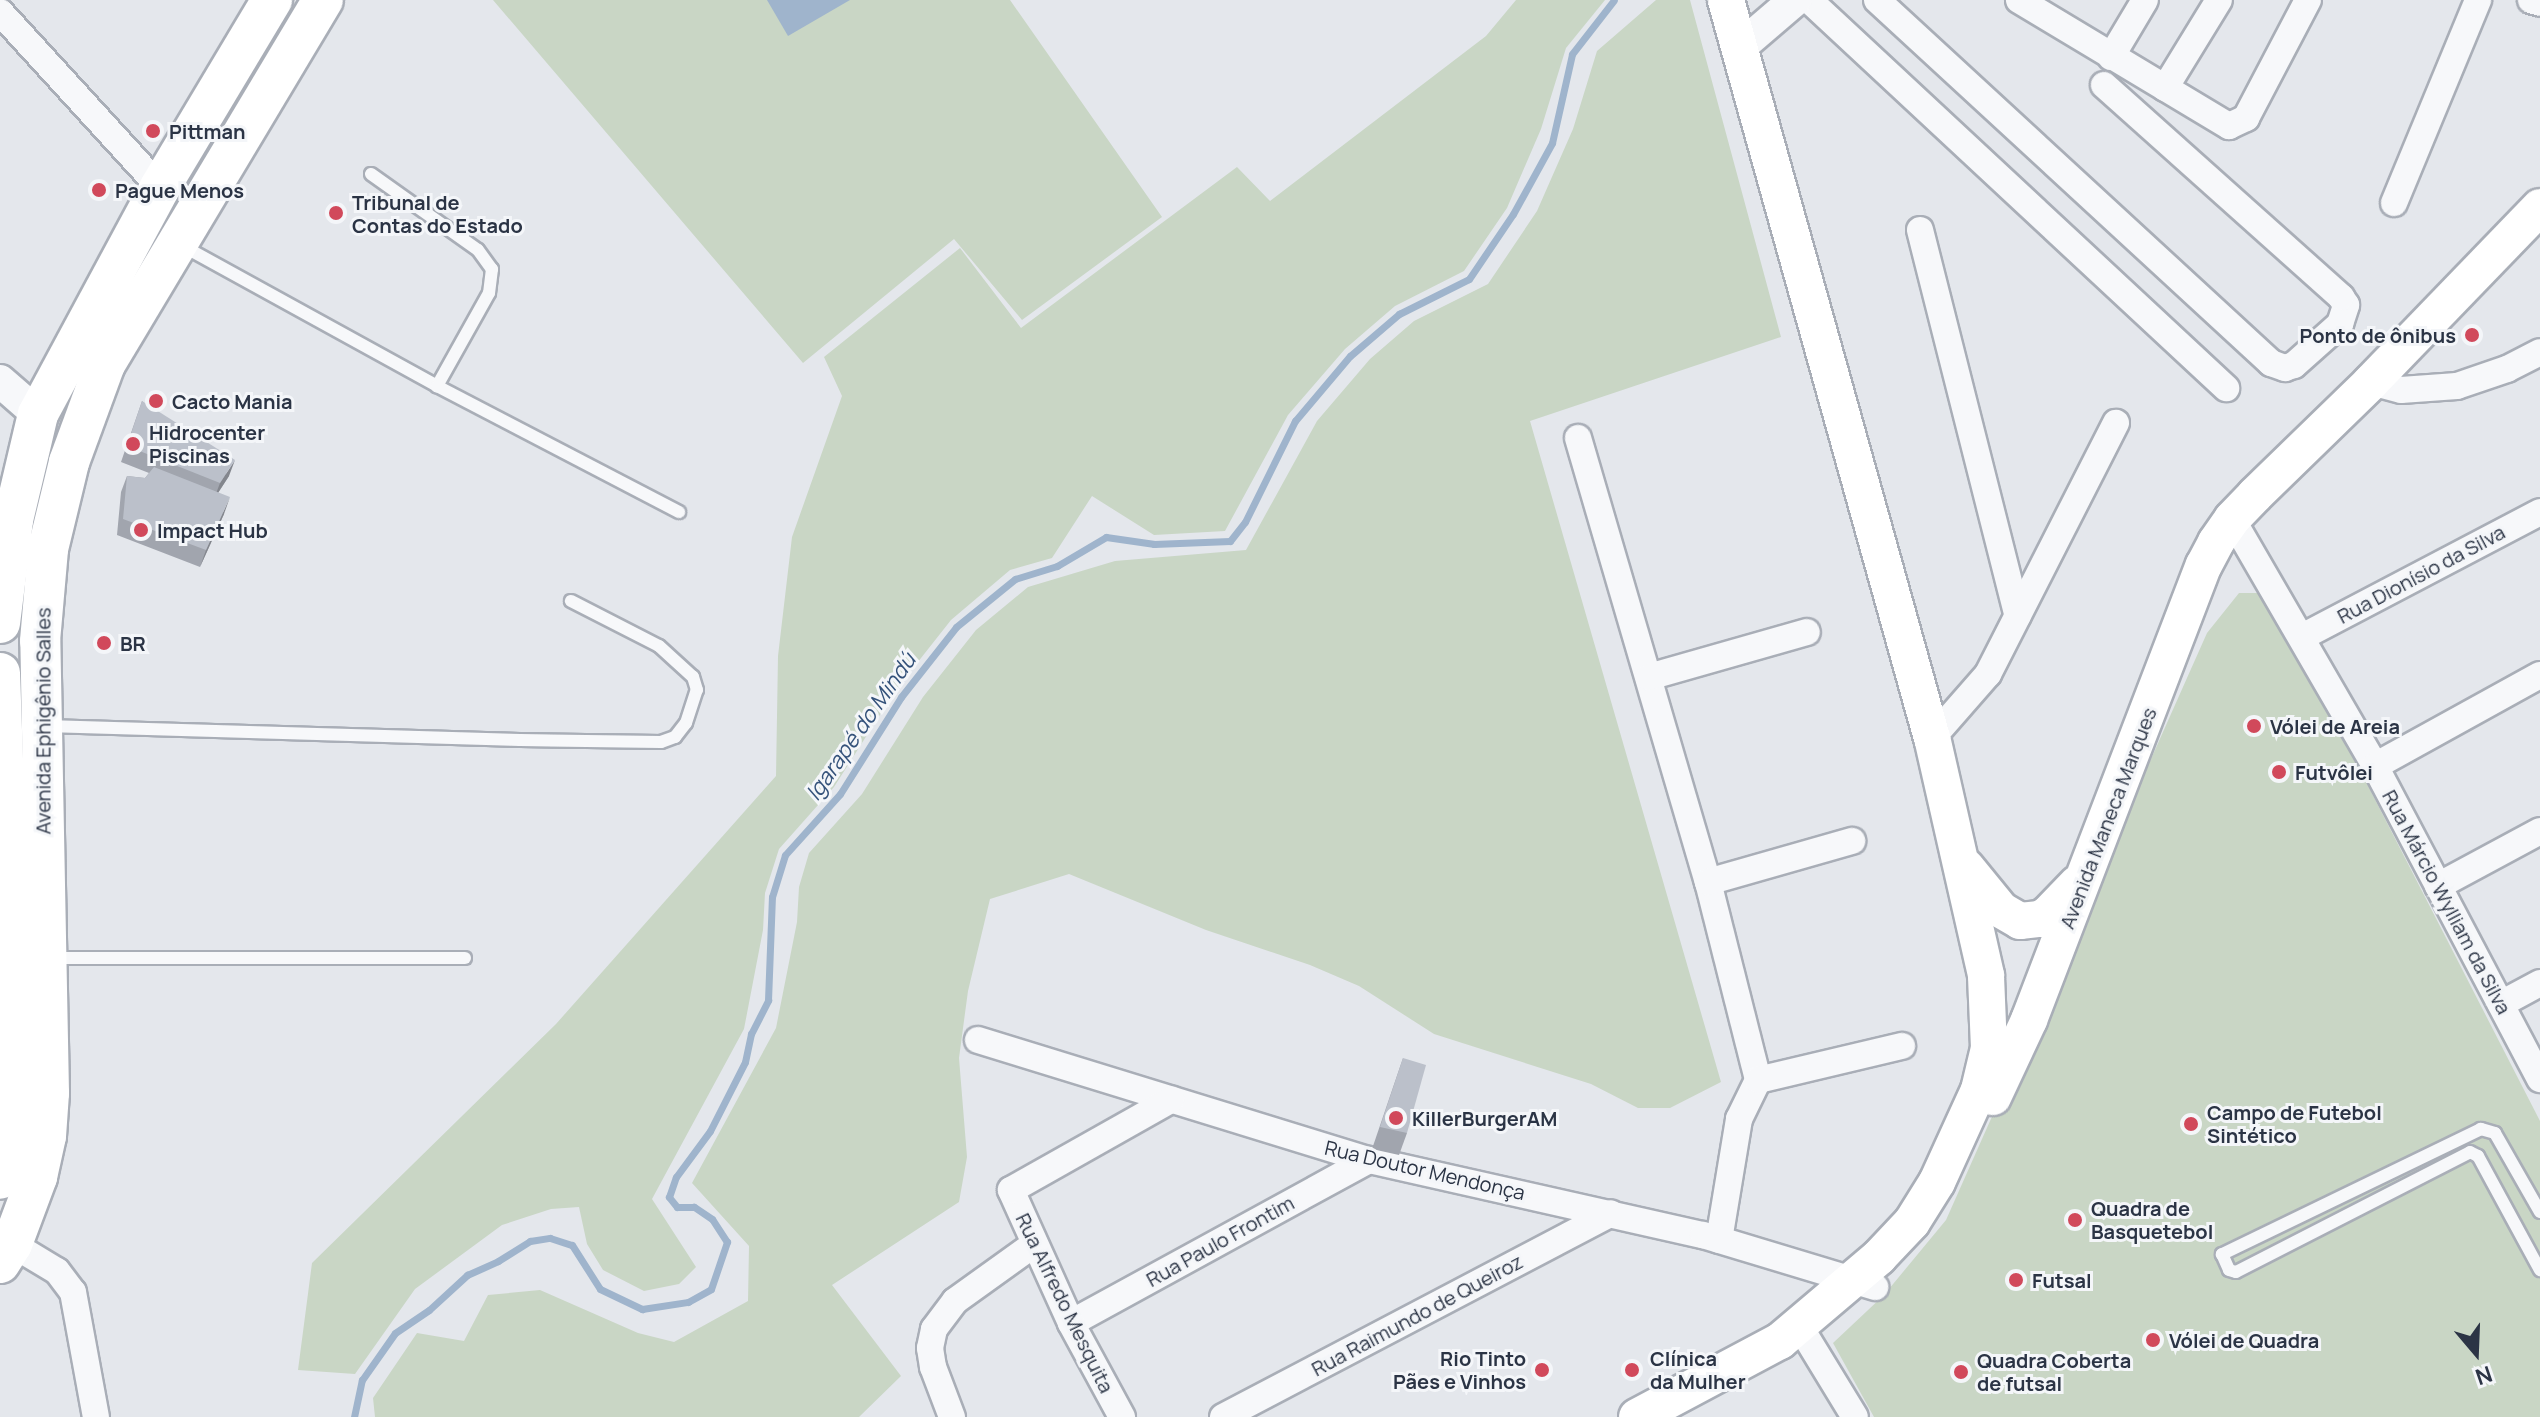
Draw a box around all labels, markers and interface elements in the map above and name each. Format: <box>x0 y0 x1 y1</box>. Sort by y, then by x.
place label: Pittman <box>169 119 246 143</box>
marker: Pittman <box>144 122 162 140</box>
place label: Pague Menos <box>115 178 244 202</box>
marker: Pague Menos <box>90 181 108 199</box>
place label: Tribunal de Contas do Estado <box>352 190 523 237</box>
marker: Tribunal de Contas do Estado <box>327 204 345 222</box>
place label: Ponto de ônibus <box>2300 323 2456 347</box>
marker: Ponto de ônibus <box>2463 326 2481 344</box>
place label: Cacto Mania <box>172 389 293 413</box>
marker: Cacto Mania <box>147 392 165 410</box>
place label: Hidrocenter Piscinas <box>149 420 265 467</box>
marker: Hidrocenter Piscinas <box>124 435 142 453</box>
place label: Impact Hub <box>157 518 268 542</box>
street label: Rua Dionísio da Silva <box>2333 520 2509 628</box>
marker: Impact Hub <box>132 521 150 539</box>
street label: Avenida Ephigênio Salles <box>31 608 55 834</box>
place label: BR <box>120 631 146 655</box>
marker: BR <box>95 634 113 652</box>
water label: Igarapé do Mindú <box>800 648 922 806</box>
street label: Avenida Maneca Marques <box>2055 704 2161 932</box>
place label: Vólei de Areia <box>2270 714 2400 738</box>
marker: Vólei de Areia <box>2245 717 2263 735</box>
place label: Futvôlei <box>2295 760 2373 784</box>
marker: Futvôlei <box>2270 763 2288 781</box>
street label: Rua Márcio Wylliam da Silva <box>2378 786 2516 1018</box>
place label: Campo de Futebol Sintético <box>2207 1100 2382 1147</box>
place label: KillerBurgerAM <box>1412 1106 1557 1130</box>
marker: KillerBurgerAM <box>1387 1109 1405 1127</box>
marker: Campo de Futebol Sintético <box>2182 1115 2200 1133</box>
street label: Rua Doutor Mendonça <box>1322 1135 1528 1205</box>
street label: Rua Paulo Frontim <box>1142 1190 1298 1292</box>
place label: Quadra de Basquetebol <box>2091 1196 2213 1243</box>
street label: Rua Alfredo Mesquita <box>1011 1209 1119 1397</box>
marker: Quadra de Basquetebol <box>2066 1211 2084 1229</box>
street label: Rua Raimundo de Queiroz <box>1307 1249 1527 1381</box>
place label: Futsal <box>2032 1268 2092 1292</box>
marker: Futsal <box>2007 1271 2025 1289</box>
north arrow <box>2436 1313 2516 1393</box>
place label: Vólei de Quadra <box>2169 1328 2319 1352</box>
marker: Vólei de Quadra <box>2144 1331 2162 1349</box>
place label: Rio Tinto Pães e Vinhos <box>1393 1346 1526 1393</box>
place label: Clínica da Mulher <box>1650 1346 1746 1393</box>
place label: Quadra Coberta de futsal <box>1977 1348 2131 1395</box>
marker: Clínica da Mulher <box>1621 1359 1643 1381</box>
text: N <box>2471 1359 2496 1392</box>
marker: Rio Tinto Pães e Vinhos <box>1533 1361 1551 1379</box>
marker: Quadra Coberta de futsal <box>1952 1363 1970 1381</box>

